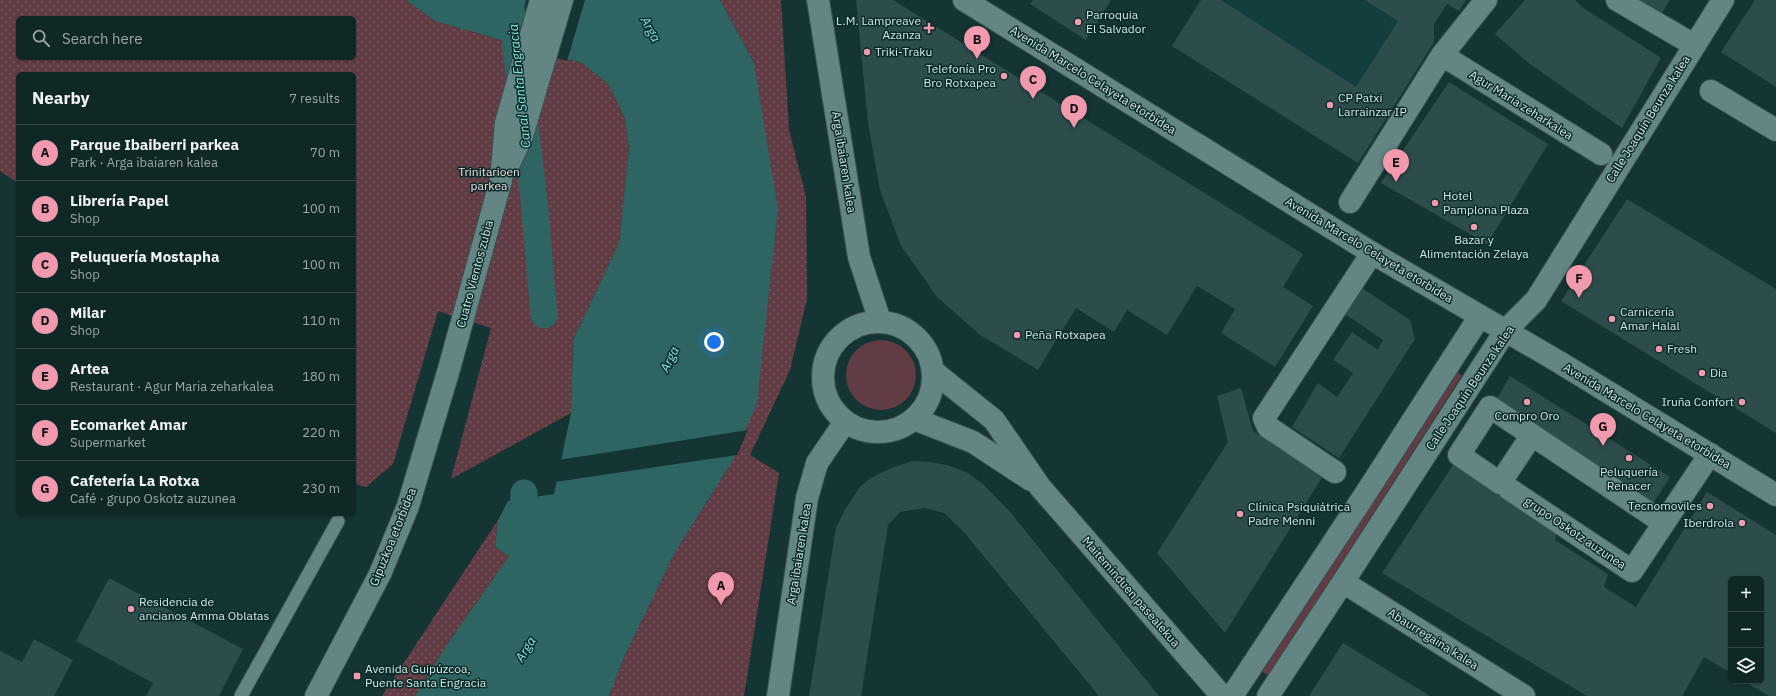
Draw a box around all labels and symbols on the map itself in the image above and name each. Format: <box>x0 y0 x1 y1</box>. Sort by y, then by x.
place label: Parroquia El Salvador <box>1086 7 1147 36</box>
water label: Arga <box>636 13 664 45</box>
place label: L.M. Lampreave Azanza <box>836 13 922 42</box>
marker: Parroquia El Salvador <box>1073 17 1083 27</box>
water label: Canal Santa Engracia <box>505 23 534 149</box>
marker: L.M. Lampreave Azanza <box>924 23 934 33</box>
street label: Avenida Marcelo Celayeta etorbidea <box>1007 23 1179 137</box>
pin: B <box>964 26 990 59</box>
place label: Triki-Traku <box>875 44 932 59</box>
marker: Triki-Traku <box>862 47 872 57</box>
street label: Calle Joaquín Beunza kalea <box>1602 52 1693 185</box>
place label: Telefonía Pro Bro Rotxapea <box>923 61 997 90</box>
pin: C <box>1020 66 1046 99</box>
street label: Agur Maria zeharkalea <box>1467 67 1576 143</box>
marker: Telefonía Pro Bro Rotxapea <box>999 71 1009 81</box>
place label: CP Patxi Larrainzar IP <box>1338 90 1407 119</box>
pin: D <box>1061 95 1087 128</box>
marker: CP Patxi Larrainzar IP <box>1325 100 1335 110</box>
street label: Arga ibaiaren kalea <box>829 110 860 214</box>
pin: E <box>1383 149 1409 182</box>
park label: Trinitarioen parkea <box>458 164 520 193</box>
place label: Hotel Pamplona Plaza <box>1443 188 1530 217</box>
street label: Avenida Marcelo Celayeta etorbidea <box>1283 193 1456 306</box>
marker: Hotel Pamplona Plaza <box>1430 198 1440 208</box>
street label: Cuatro Vientos zubia <box>453 218 496 329</box>
marker: Bazar y Alimentación Zelaya <box>1469 222 1479 232</box>
place label: Bazar y Alimentación Zelaya <box>1419 232 1529 261</box>
pin: F <box>1566 265 1592 298</box>
place label: Carnicería Amar Halal <box>1620 304 1680 333</box>
marker: Carnicería Amar Halal <box>1607 314 1617 324</box>
street label: Calle Joaquín Beunza kalea <box>1422 322 1517 453</box>
place label: Peña Rotxapea <box>1025 327 1106 342</box>
marker: Peña Rotxapea <box>1012 330 1022 340</box>
your location <box>704 332 724 352</box>
place label: Fresh <box>1667 341 1697 356</box>
water label: Arga <box>656 343 683 376</box>
marker: Fresh <box>1654 344 1664 354</box>
street label: Avenida Marcelo Celayeta etorbidea <box>1561 359 1734 472</box>
place label: Dia <box>1710 365 1728 380</box>
marker: Dia <box>1697 368 1707 378</box>
place label: Iruña Confort <box>1662 394 1734 409</box>
marker: Compro Oro <box>1522 397 1532 407</box>
marker: Iruña Confort <box>1737 397 1747 407</box>
place label: Compro Oro <box>1494 408 1560 423</box>
pin: G <box>1590 413 1616 446</box>
marker: Peluquería Renacer <box>1624 453 1634 463</box>
place label: Peluquería Renacer <box>1600 464 1659 493</box>
street label: Gipuzkoa etorbidea <box>366 485 419 588</box>
street label: grupo Oskotz auzunea <box>1522 493 1629 572</box>
place label: Tecnomoviles <box>1628 498 1702 513</box>
place label: Clínica Psiquiátrica Padre Menni <box>1248 499 1351 528</box>
street label: Arga ibaiaren kalea <box>783 501 814 606</box>
marker: Tecnomoviles <box>1705 501 1715 511</box>
marker: Clínica Psiquiátrica Padre Menni <box>1235 509 1245 519</box>
place label: Iberdrola <box>1684 515 1735 530</box>
marker: Iberdrola <box>1737 518 1747 528</box>
street label: Maiteminduen pasealekua <box>1079 533 1184 651</box>
pin: A <box>708 572 734 605</box>
place label: Residencia de ancianos Amma Oblatas <box>139 594 270 623</box>
marker: Residencia de ancianos Amma Oblatas <box>126 604 136 614</box>
street label: Abaurregaina kalea <box>1385 605 1482 673</box>
water label: Arga <box>511 633 540 666</box>
place label: Avenida Guipúzcoa, Puente Santa Engracia <box>365 661 487 690</box>
marker: Avenida Guipúzcoa, Puente Santa Engracia <box>352 671 362 681</box>

